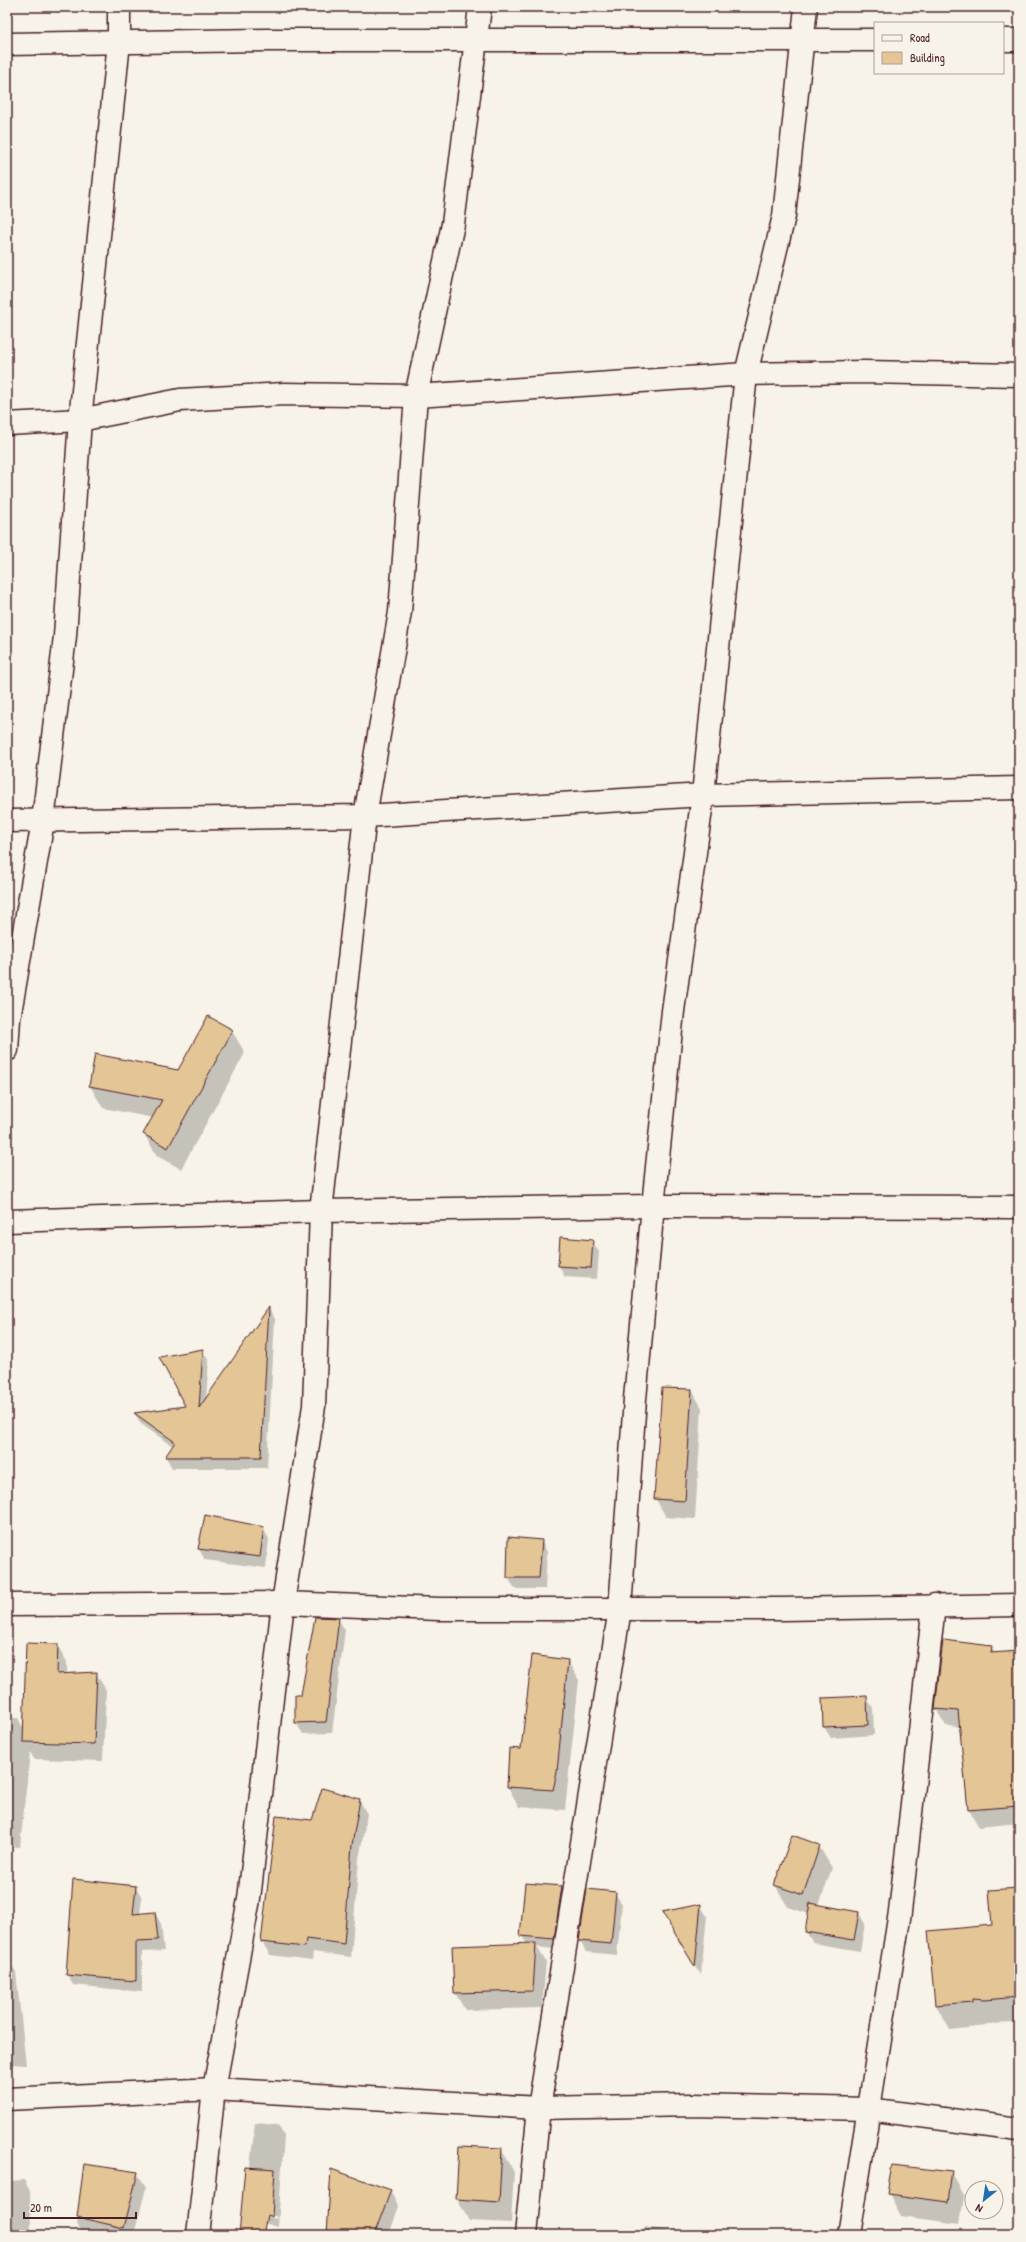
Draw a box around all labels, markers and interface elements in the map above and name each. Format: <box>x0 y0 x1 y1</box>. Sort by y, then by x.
legend <box>874 22 1004 74</box>
text: Road <box>910 29 930 46</box>
text: Building <box>910 49 945 66</box>
north arrow <box>964 2180 1004 2220</box>
scale bar <box>24 2194 136 2220</box>
text: 20 m <box>30 2199 52 2216</box>
text: N <box>973 2201 985 2216</box>

